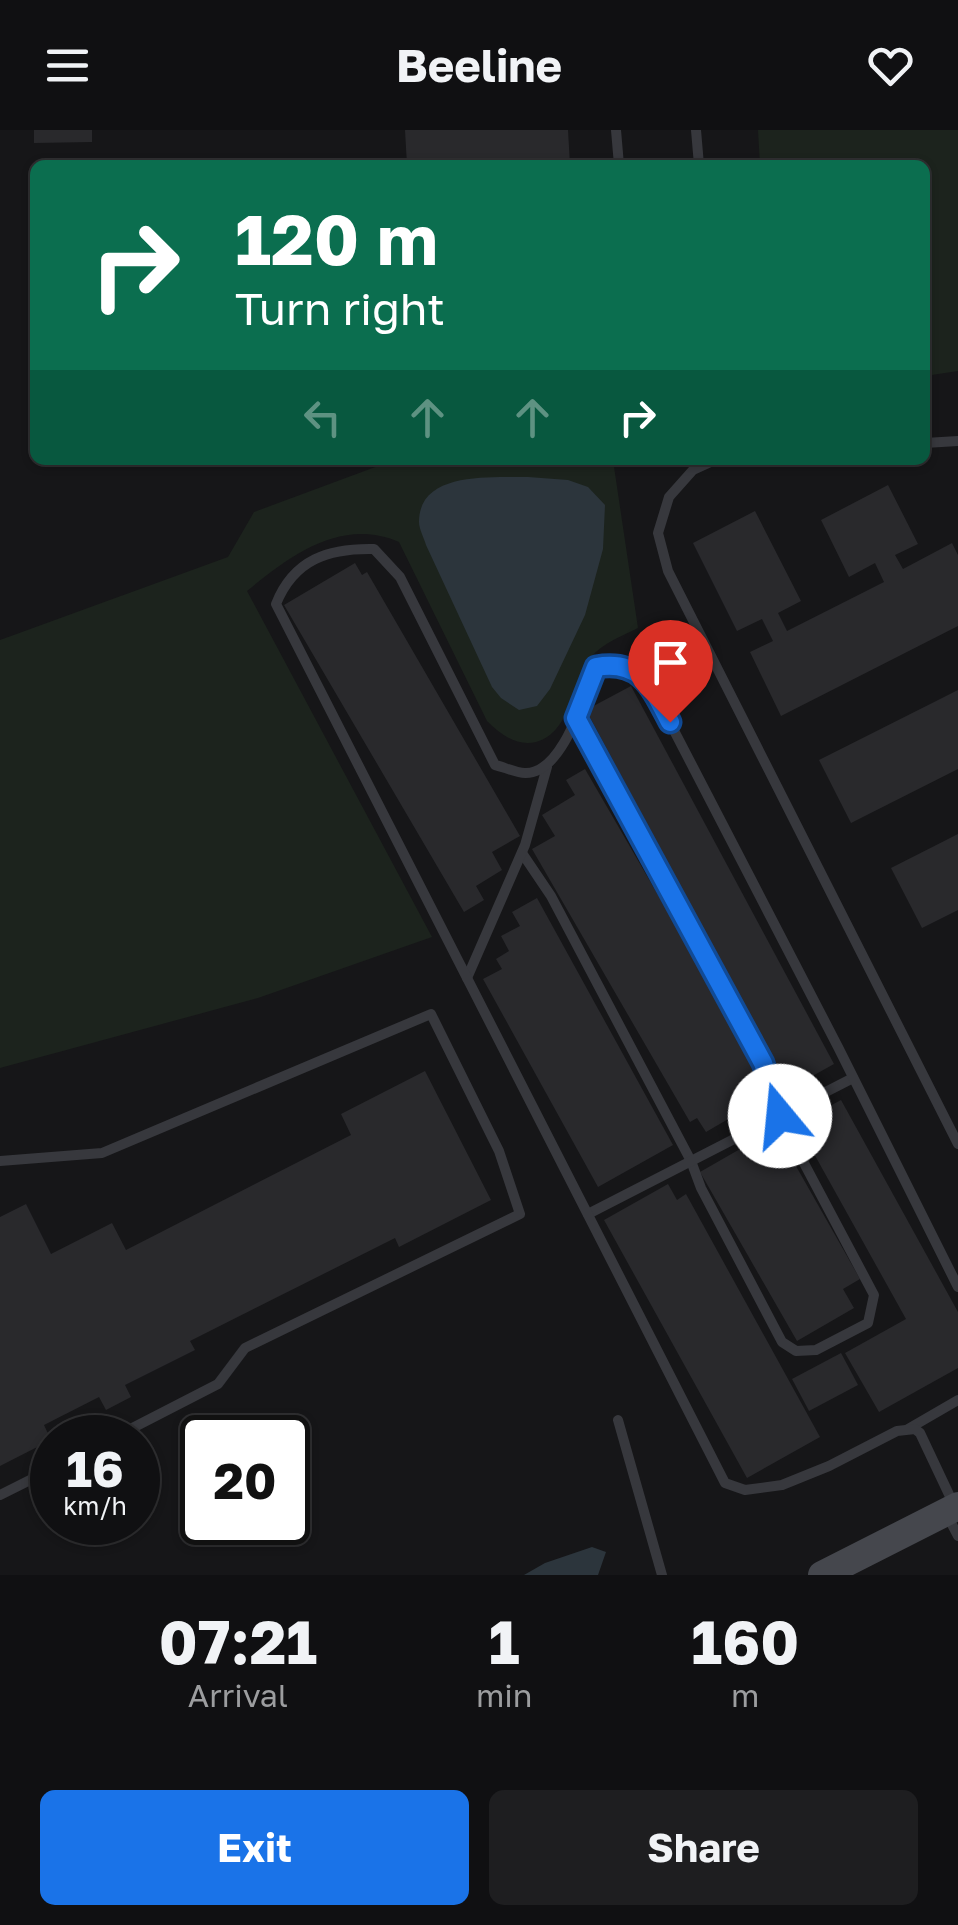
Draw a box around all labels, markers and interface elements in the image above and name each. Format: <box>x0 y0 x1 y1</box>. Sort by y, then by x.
icon: menu <box>40 38 95 93</box>
text: Beeline <box>396 38 562 92</box>
icon: heart <box>863 38 918 93</box>
text: 120 m <box>235 196 438 280</box>
icon: right <box>70 200 200 330</box>
text: Turn right <box>235 281 445 335</box>
icon: left <box>295 390 350 445</box>
icon: ahead <box>400 390 455 445</box>
icon: ahead <box>505 390 560 445</box>
icon: right <box>610 390 665 445</box>
pin <box>628 620 713 723</box>
icon: arrive <box>643 635 698 690</box>
position arrow <box>728 1064 832 1168</box>
speed limit sign: 20 <box>180 1415 310 1545</box>
text: 16 <box>66 1438 124 1498</box>
text: km/h <box>63 1490 127 1521</box>
text: 07:21 <box>159 1605 317 1677</box>
text: 1 <box>489 1605 520 1677</box>
text: 160 <box>691 1605 799 1677</box>
text: Arrival <box>188 1676 288 1714</box>
text: min <box>476 1676 532 1714</box>
text: m <box>731 1676 759 1714</box>
button: Exit <box>40 1790 469 1905</box>
button: Share <box>489 1790 918 1905</box>

